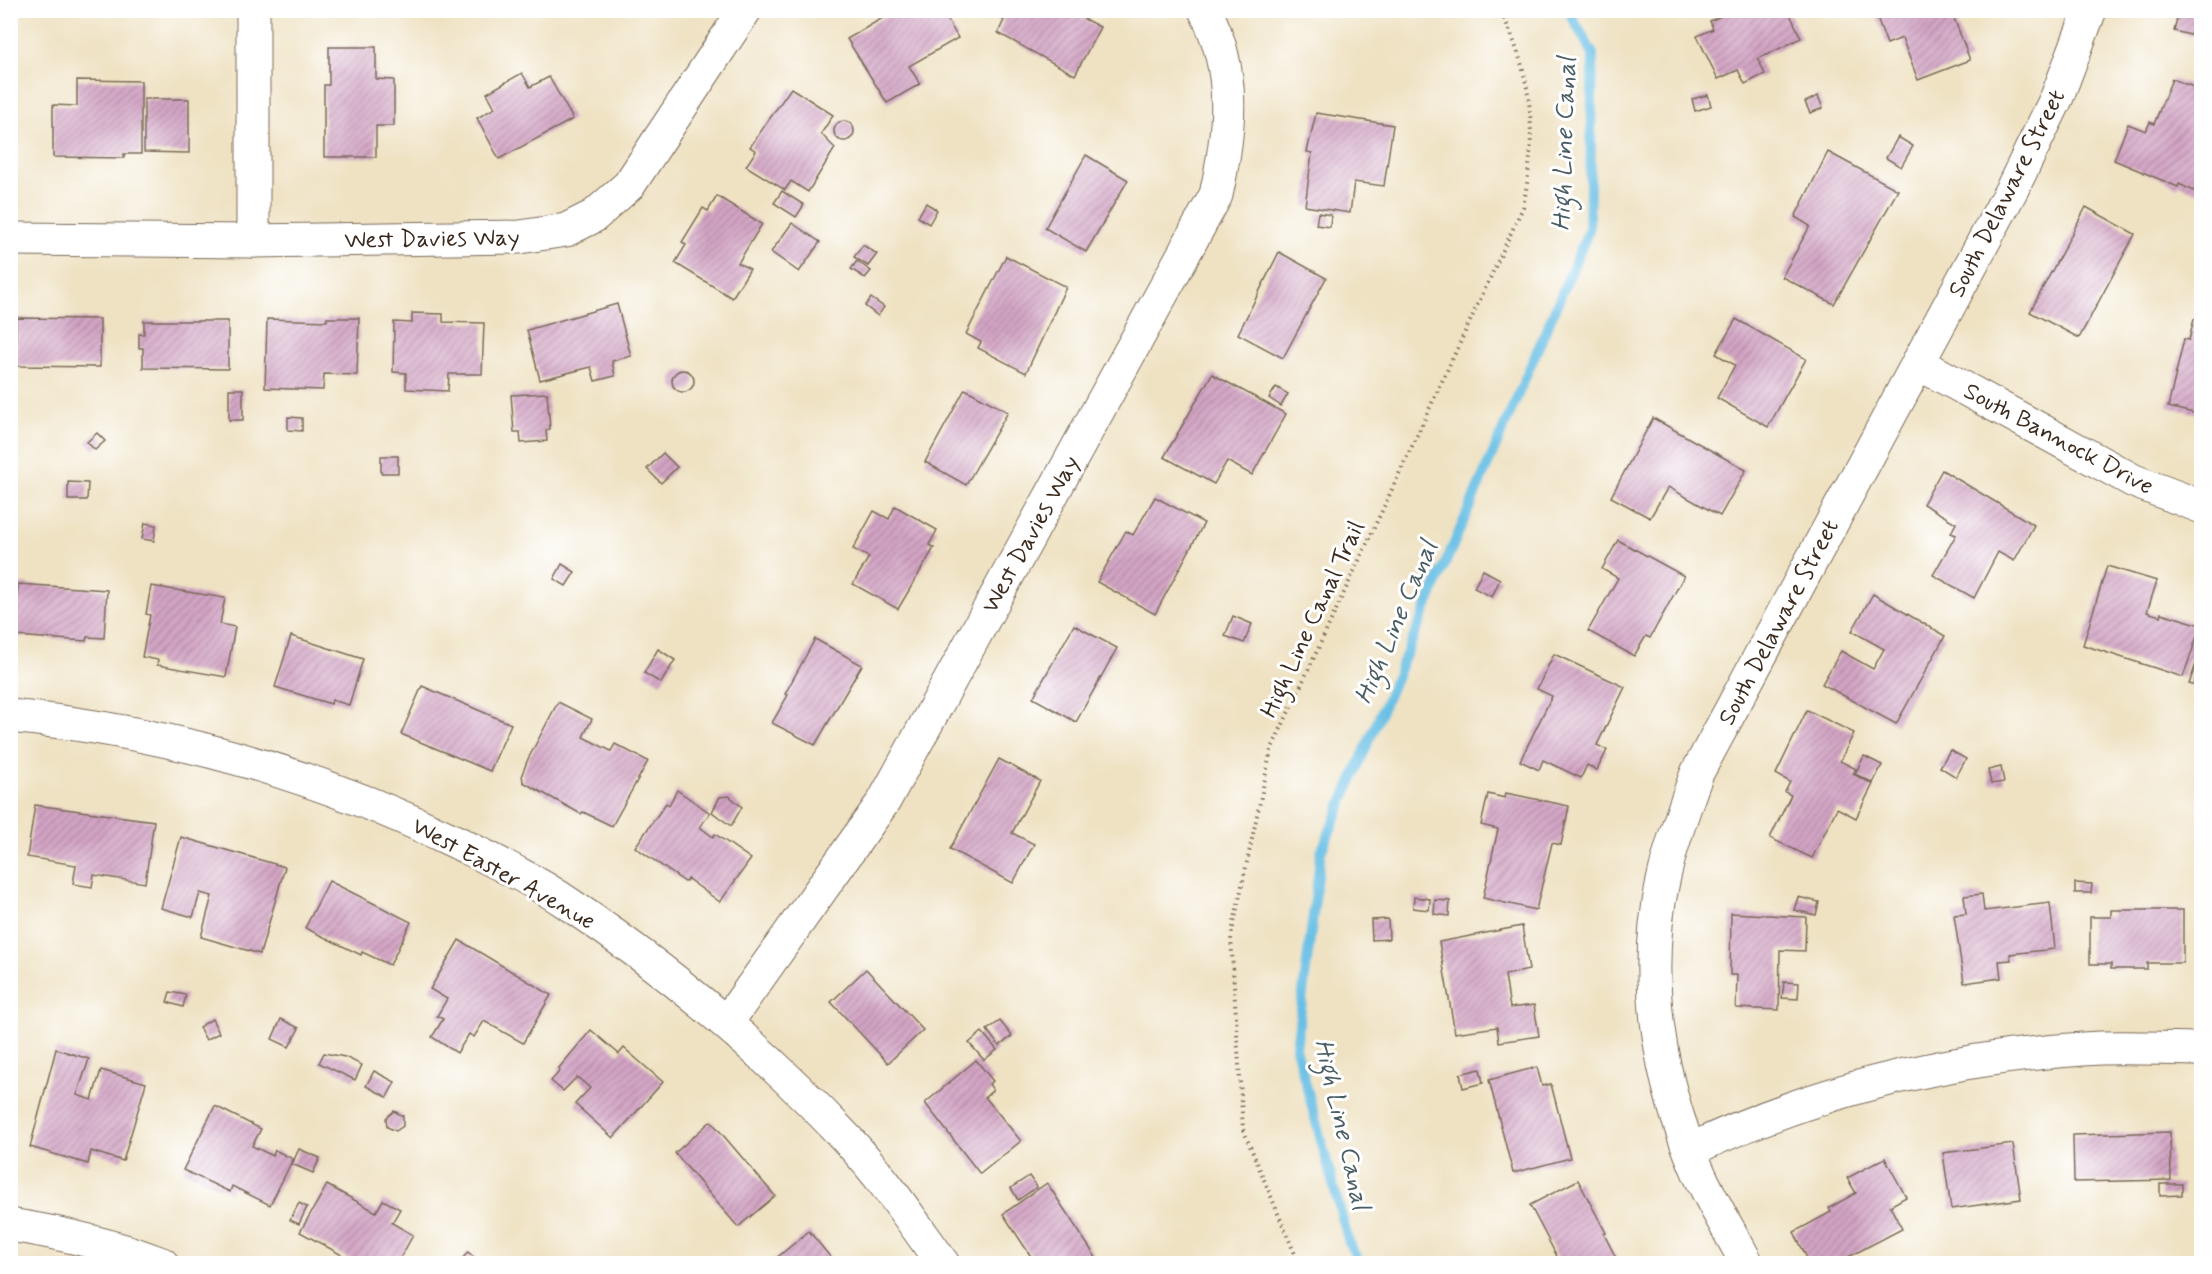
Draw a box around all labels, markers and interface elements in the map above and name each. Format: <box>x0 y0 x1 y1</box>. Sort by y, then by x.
water label: High Line Canal <box>1545 54 1588 232</box>
street label: South Delaware Street <box>1942 85 2073 303</box>
street label: West Davies Way <box>344 222 520 257</box>
street label: South Bannock Drive <box>1958 376 2159 502</box>
street label: West Davies Way <box>975 450 1087 619</box>
street label: South Delaware Street <box>1712 514 1847 731</box>
street label: High Line Canal Trail <box>1254 516 1375 724</box>
water label: High Line Canal <box>1347 534 1450 711</box>
street label: West Easter Avenue <box>406 811 600 938</box>
water label: High Line Canal <box>1302 1036 1378 1216</box>

